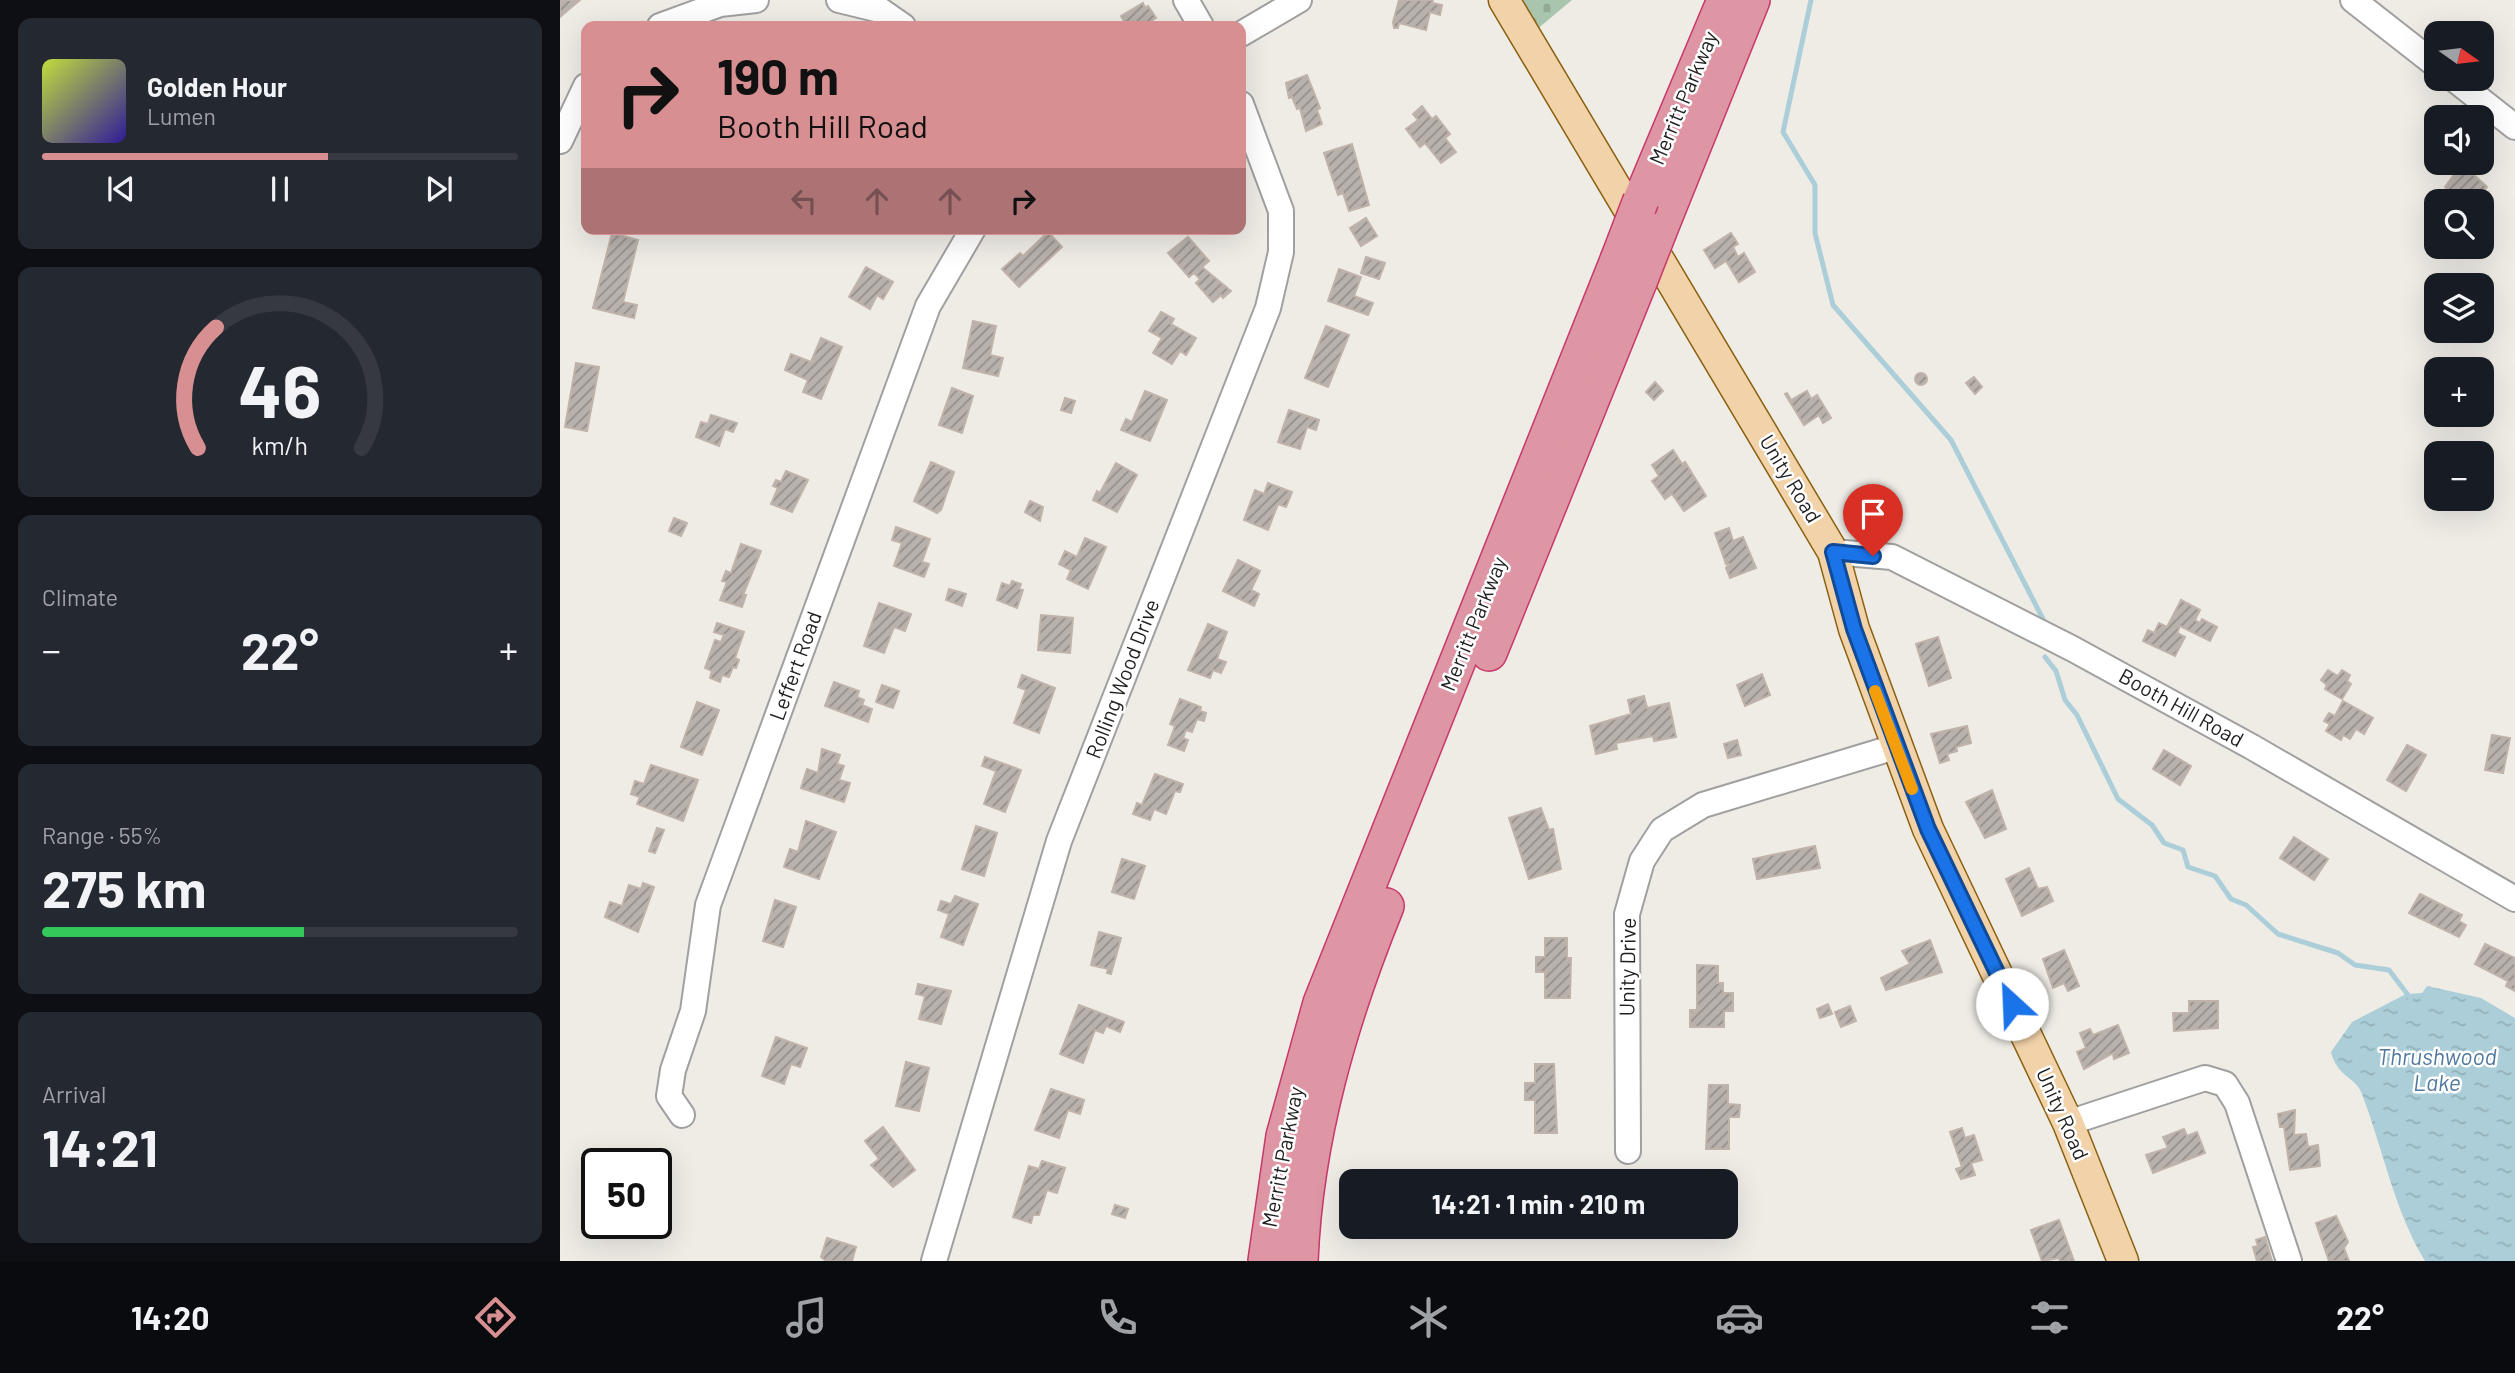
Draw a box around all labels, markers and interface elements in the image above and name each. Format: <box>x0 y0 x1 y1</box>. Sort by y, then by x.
north arrow <box>2424 21 2494 91</box>
map controls <box>2424 21 2494 511</box>
street label: Merritt Parkway <box>1643 27 1722 168</box>
text: 190 m <box>717 46 839 105</box>
icon: right <box>602 49 693 140</box>
text: Golden Hour <box>147 71 287 102</box>
text: Lumen <box>147 102 216 130</box>
button: sound <box>2424 105 2494 175</box>
text: Booth Hill Road <box>717 106 928 144</box>
icon: previous <box>102 170 140 208</box>
icon: pause <box>261 170 299 208</box>
icon: next <box>420 170 458 208</box>
icon: left <box>785 182 823 220</box>
icon: ahead <box>858 182 896 220</box>
icon: ahead <box>931 182 969 220</box>
icon: right <box>1004 182 1042 220</box>
button: search <box>2424 189 2494 259</box>
button: layers <box>2424 273 2494 343</box>
text: 46 <box>238 345 322 433</box>
button: + <box>2424 357 2494 427</box>
text: km/h <box>252 430 308 460</box>
street label: Unity Road <box>1755 430 1827 527</box>
button: − <box>2424 441 2494 511</box>
pin <box>1843 484 1903 556</box>
icon: arrive <box>1854 495 1892 533</box>
street label: Merritt Parkway <box>1434 552 1511 694</box>
text: Climate <box>42 583 118 611</box>
street label: Rolling Wood Drive <box>1080 595 1164 762</box>
street label: Leffert Road <box>763 607 826 723</box>
text: 22° <box>241 618 319 680</box>
text: − <box>42 626 61 672</box>
text: + <box>499 626 518 672</box>
street label: Booth Hill Road <box>2115 662 2248 751</box>
text: Range · 55% <box>42 821 162 849</box>
text: 275 km <box>42 856 206 918</box>
street label: Unity Drive <box>1613 917 1640 1016</box>
position arrow <box>1975 967 2049 1041</box>
water label: Thrushwood Lake <box>2377 1042 2497 1096</box>
street label: Unity Road <box>2032 1063 2095 1163</box>
text: Arrival <box>42 1080 106 1108</box>
street label: Merritt Parkway <box>1256 1084 1307 1229</box>
text: 14:21 <box>42 1115 158 1177</box>
speed limit sign: 50 <box>581 1148 672 1239</box>
text: 14:21 · 1 min · 210 m <box>1432 1188 1645 1219</box>
icon: directions <box>471 1293 520 1342</box>
icon: music <box>782 1293 831 1342</box>
icon: phone <box>1093 1293 1142 1342</box>
icon: climate <box>1404 1293 1453 1342</box>
icon: car <box>1715 1293 1764 1342</box>
icon: filters <box>2025 1293 2074 1342</box>
text: 14:20 <box>131 1298 209 1336</box>
text: 22° <box>2336 1298 2384 1336</box>

